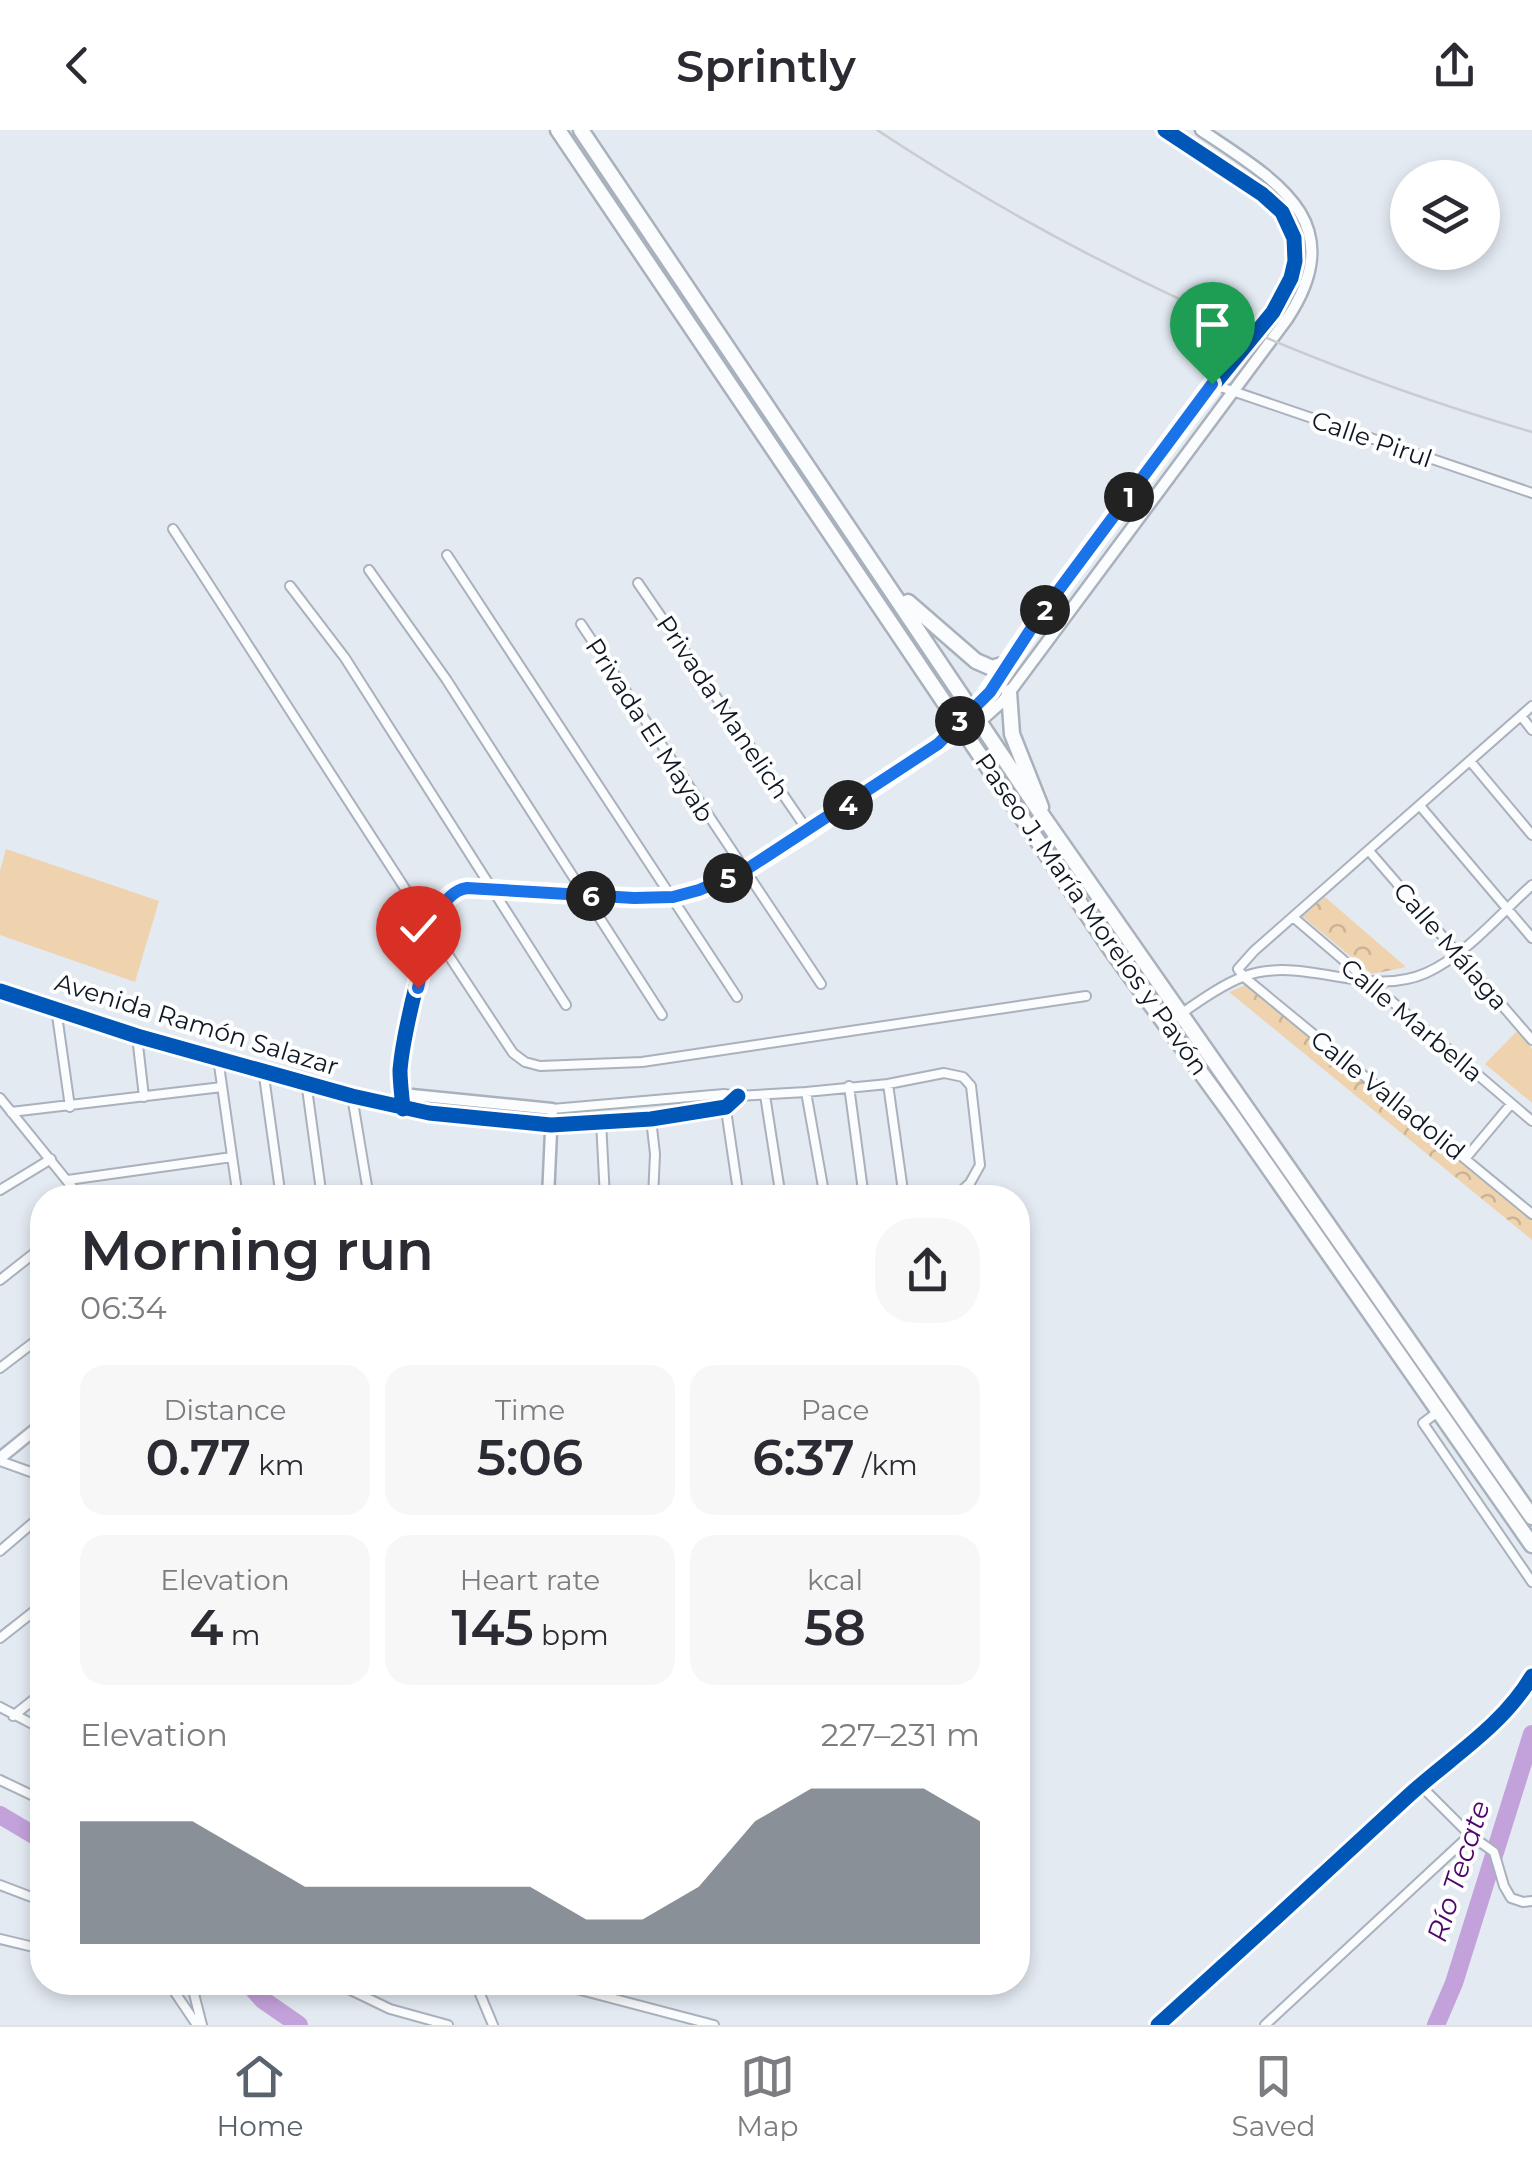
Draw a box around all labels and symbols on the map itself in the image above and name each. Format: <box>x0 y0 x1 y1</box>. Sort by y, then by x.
pin <box>1170 282 1255 385</box>
street label: Calle Pirul <box>1308 404 1436 474</box>
pin: 1 <box>1104 472 1154 522</box>
pin: 2 <box>1020 585 1070 635</box>
street label: Privada Manelich <box>650 610 796 804</box>
street label: Privada El Mayab <box>579 633 721 827</box>
pin: 3 <box>935 696 985 746</box>
street label: Paseo J. María Morelos y Pavón <box>969 747 1215 1081</box>
pin: 4 <box>823 780 873 830</box>
pin: 5 <box>703 853 753 903</box>
pin: 6 <box>566 871 616 921</box>
street label: Calle Málaga <box>1387 876 1515 1016</box>
pin <box>376 886 461 989</box>
street label: Calle Marbella <box>1335 952 1489 1088</box>
street label: Avenida Ramón Salazar <box>52 967 342 1081</box>
street label: Calle Valladolid <box>1305 1024 1471 1166</box>
water label: Río Tecate <box>1419 1796 1497 1946</box>

